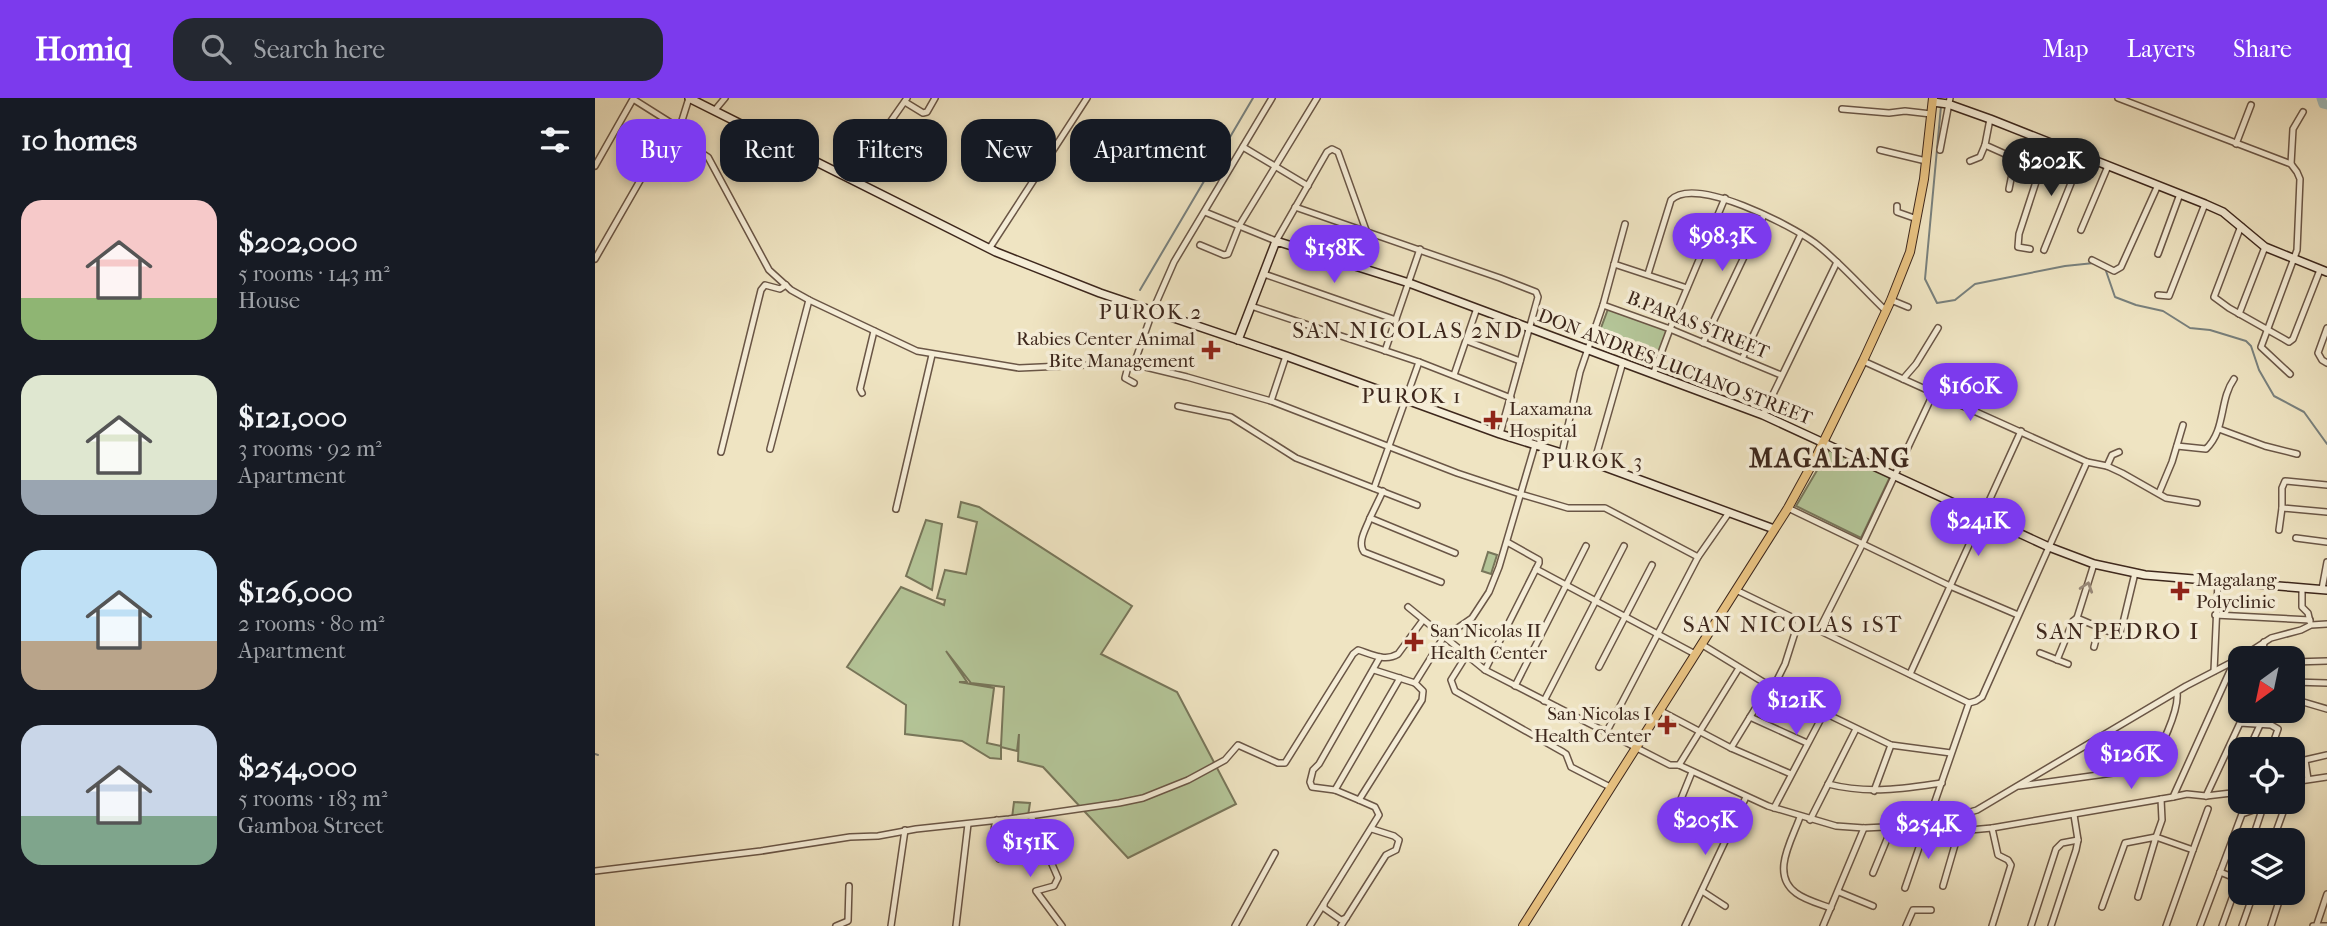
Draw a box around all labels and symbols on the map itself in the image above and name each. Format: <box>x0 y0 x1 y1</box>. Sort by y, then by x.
pin: $202K <box>2002 139 2100 198</box>
pin: $98.3K <box>1665 214 1779 273</box>
pin: $158K <box>1285 226 1383 285</box>
street label: B.PARAS STREET <box>1624 286 1772 364</box>
district label: PUROK 2 <box>1099 300 1203 324</box>
street label: DON ANDRES LUCIANO STREET <box>1535 304 1815 430</box>
district label: SAN NICOLAS 2ND <box>1292 317 1524 344</box>
place label: Rabies Center Animal Bite Management <box>1016 328 1195 372</box>
marker: Rabies Center Animal Bite Management <box>1201 340 1221 360</box>
pin: $160K <box>1921 364 2019 423</box>
district label: PUROK 1 <box>1361 384 1463 408</box>
place label: Laxamana Hospital <box>1509 398 1593 442</box>
marker: Laxamana Hospital <box>1483 410 1503 430</box>
district label: MAGALANG <box>1749 443 1911 474</box>
district label: PUROK 3 <box>1542 449 1644 473</box>
pin: $241K <box>1929 498 2027 558</box>
place label: Magalang Polyclinic <box>2196 569 2277 613</box>
one-way arrow <box>2079 581 2093 594</box>
marker: Magalang Polyclinic <box>2170 581 2190 601</box>
district label: SAN NICOLAS 1ST <box>1683 611 1903 638</box>
district label: SAN PEDRO I <box>2036 618 2200 645</box>
place label: San Nicolas II Health Center <box>1430 620 1548 664</box>
marker: San Nicolas II Health Center <box>1404 632 1424 652</box>
north arrow <box>2228 646 2305 723</box>
pin: $121K <box>1747 678 1845 737</box>
place label: San Nicolas I Health Center <box>1534 703 1652 747</box>
marker: San Nicolas I Health Center <box>1657 715 1677 735</box>
pin: $126K <box>2082 732 2180 791</box>
pin: $205K <box>1656 798 1754 857</box>
pin: $254K <box>1879 802 1977 861</box>
pin: $151K <box>981 820 1079 879</box>

